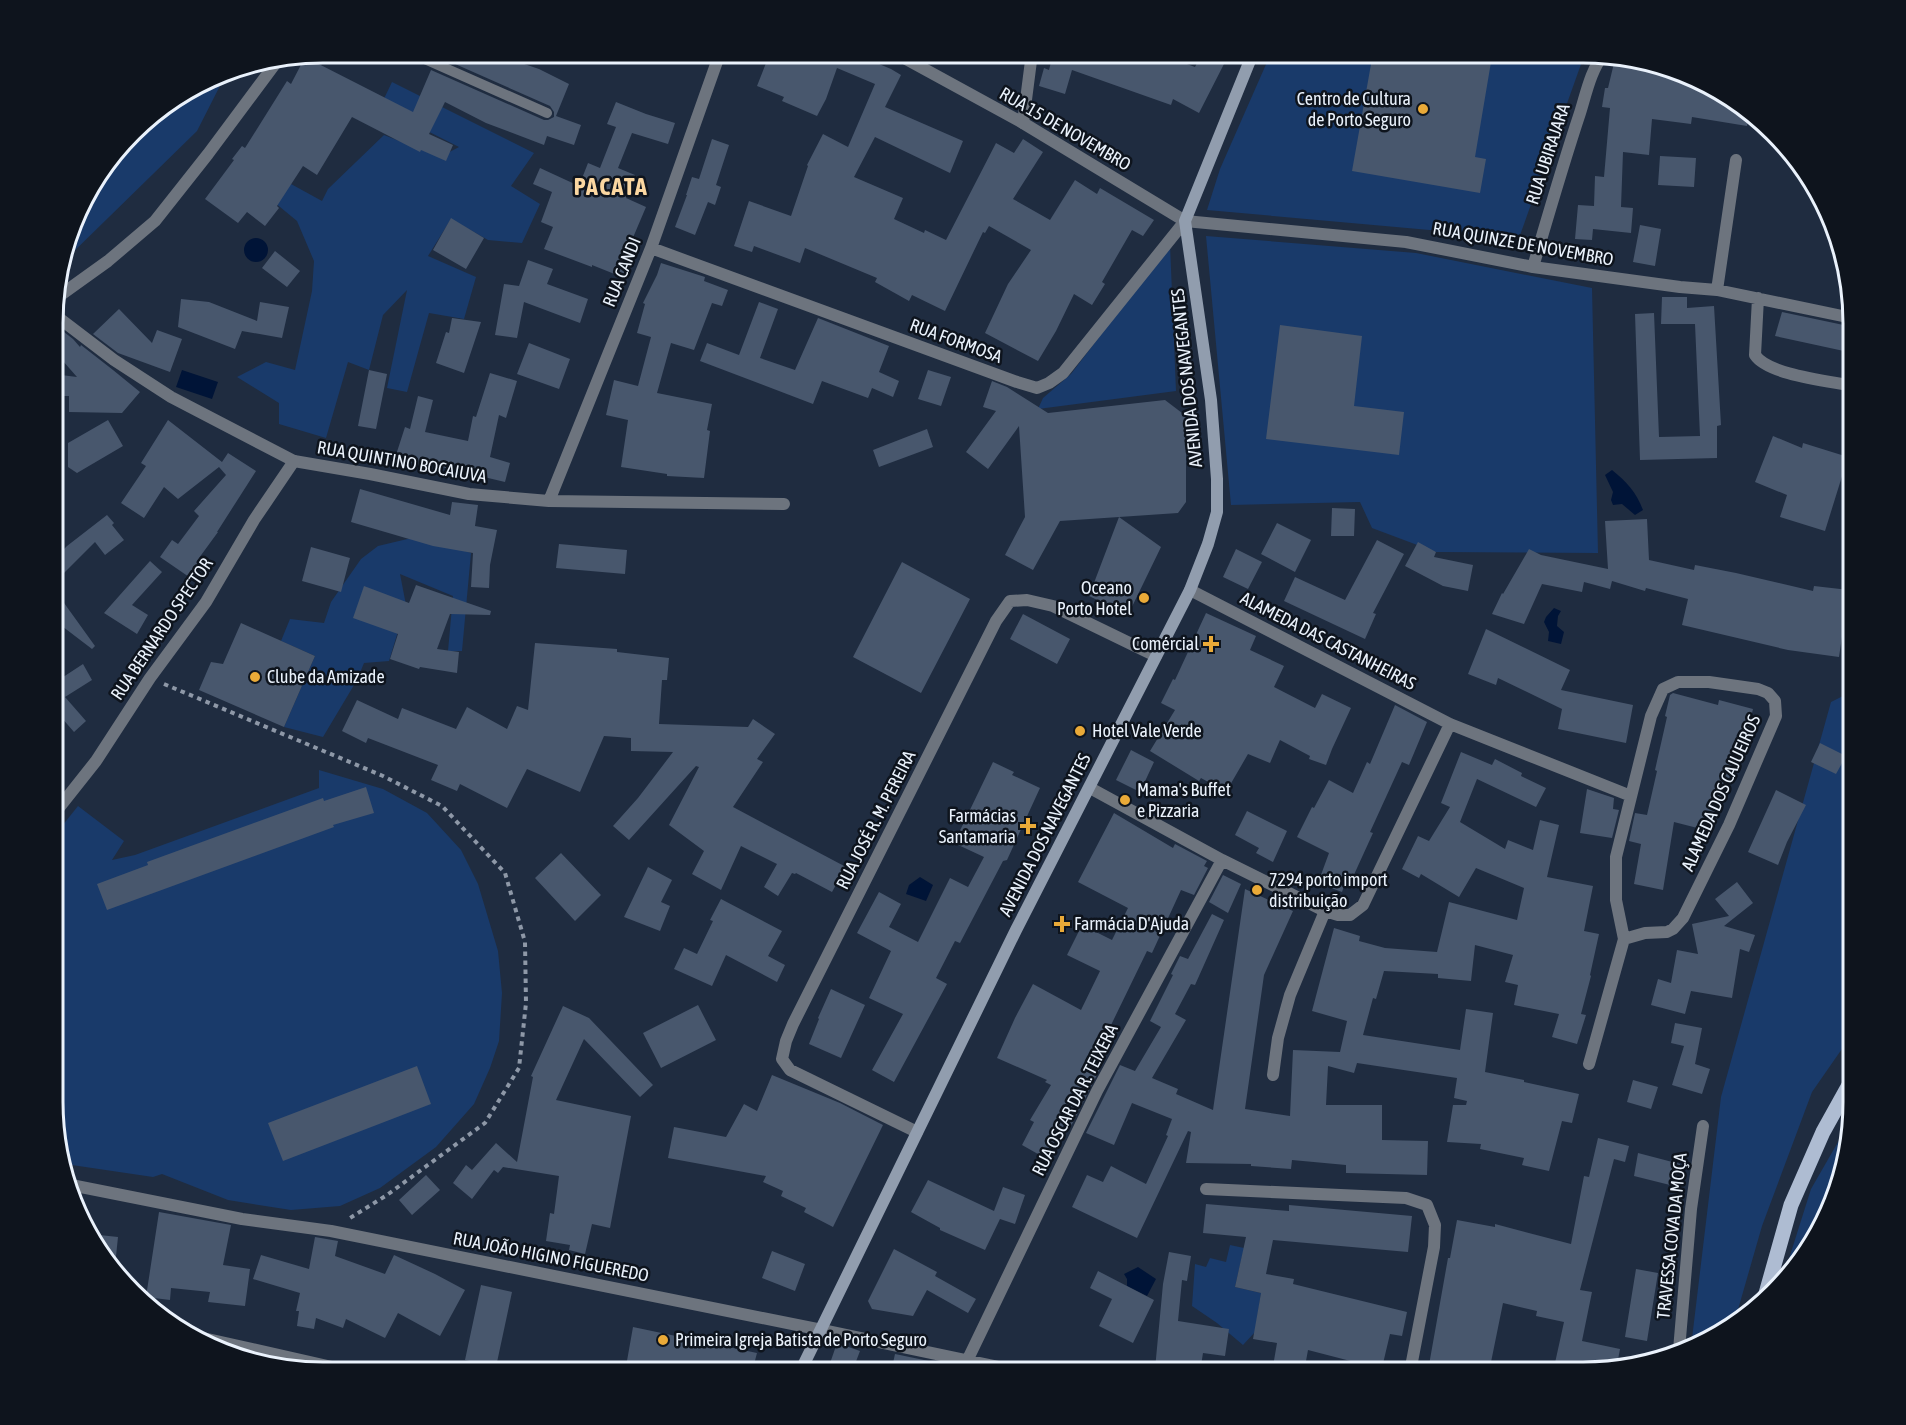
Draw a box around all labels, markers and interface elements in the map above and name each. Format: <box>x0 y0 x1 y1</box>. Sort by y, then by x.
street label: RUA 15 DE NOVEMBRO <box>996 83 1135 175</box>
place label: Centro de Cultura de Porto Seguro <box>1297 88 1411 130</box>
street label: RUA UBIRAJARA <box>1521 101 1574 207</box>
marker: Centro de Cultura de Porto Seguro <box>1416 102 1430 116</box>
district label: PACATA <box>574 173 648 200</box>
street label: RUA QUINZE DE NOVEMBRO <box>1431 217 1615 270</box>
street label: RUA CANDI <box>598 234 645 310</box>
street label: AVENIDA DOS NAVEGANTES <box>1167 287 1206 469</box>
street label: RUA FORMOSA <box>907 314 1005 367</box>
street label: RUA QUINTINO BOCAIUVA <box>316 436 489 487</box>
street label: RUA BERNARDO SPECTOR <box>106 554 217 704</box>
place label: Oceano Porto Hotel <box>1057 577 1132 619</box>
street label: ALAMEDA DAS CASTANHEIRAS <box>1237 587 1420 694</box>
marker: Oceano Porto Hotel <box>1137 591 1151 605</box>
place label: Comércial <box>1132 633 1199 654</box>
marker: Comércial <box>1204 637 1218 651</box>
place label: Clube da Amizade <box>267 666 385 687</box>
marker: Clube da Amizade <box>248 670 262 684</box>
street label: ALAMEDA DOS CAJUEIROS <box>1677 711 1765 874</box>
place label: Hotel Vale Verde <box>1092 720 1202 741</box>
marker: Hotel Vale Verde <box>1073 724 1087 738</box>
street label: RUA JOSÉ R. M. PEREIRA <box>832 747 920 893</box>
street label: AVENIDA DOS NAVEGANTES <box>994 750 1095 920</box>
place label: Mama's Buffet e Pizzaria <box>1137 779 1231 821</box>
marker: Mama's Buffet e Pizzaria <box>1118 793 1132 807</box>
place label: Farmácias Santamaria <box>939 805 1016 847</box>
marker: Farmácias Santamaria <box>1021 819 1035 833</box>
place label: 7294 porto import distribuição <box>1269 869 1388 911</box>
marker: 7294 porto import distribuição <box>1250 883 1264 897</box>
place label: Farmácia D'Ajuda <box>1074 913 1189 934</box>
marker: Farmácia D'Ajuda <box>1055 917 1069 931</box>
street label: RUA OSCAR DA R. TEIXERA <box>1027 1020 1122 1179</box>
street label: TRAVESSA COVA DA MOÇA <box>1652 1152 1691 1320</box>
street label: RUA JOÃO HIGINO FIGUEREDO <box>452 1227 651 1286</box>
place label: Primeira Igreja Batista de Porto Seguro <box>675 1329 927 1350</box>
marker: Primeira Igreja Batista de Porto Seguro <box>656 1333 670 1347</box>

